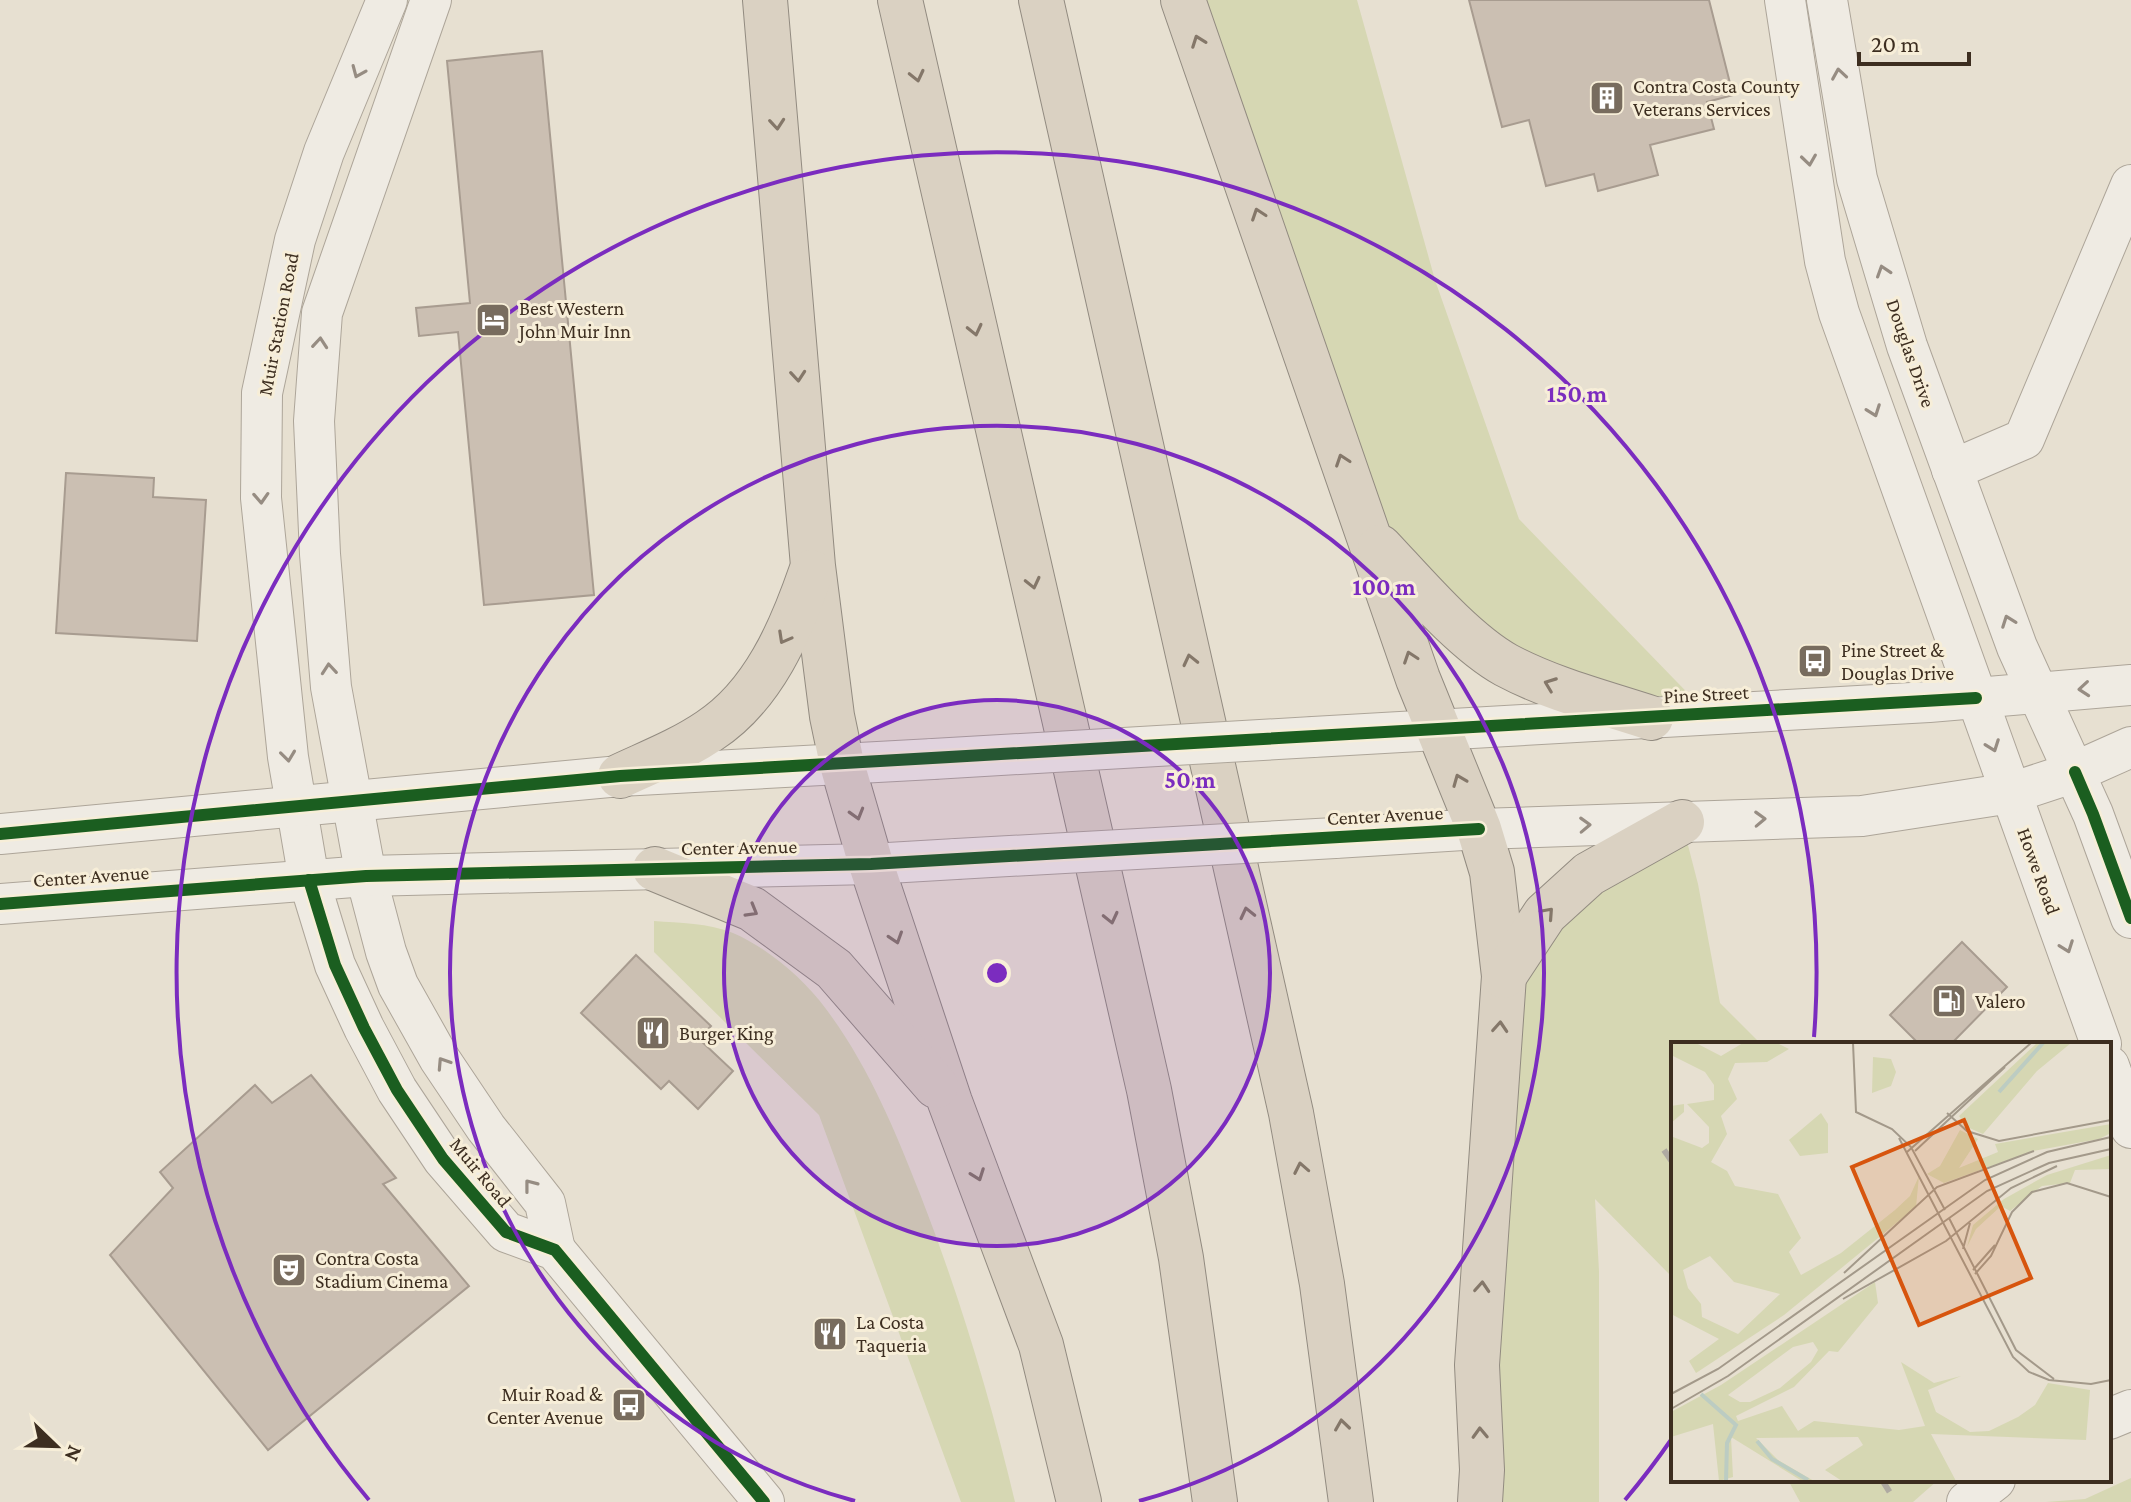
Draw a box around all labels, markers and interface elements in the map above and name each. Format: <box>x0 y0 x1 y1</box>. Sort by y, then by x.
scale bar <box>1859 16 1969 66</box>
text: 20 m <box>1871 30 1920 57</box>
one-way arrow <box>1191 35 1208 49</box>
one-way arrow <box>351 64 367 78</box>
one-way arrow <box>1832 67 1849 81</box>
one-way arrow <box>908 69 925 82</box>
place label: Contra Costa County Veterans Services <box>1633 75 1800 120</box>
building icon: Contra Costa County Veterans Services <box>1588 79 1626 117</box>
one-way arrow <box>768 118 785 131</box>
one-way arrow <box>1800 153 1817 167</box>
one-way arrow <box>1251 207 1267 221</box>
street label: Muir Station Road <box>253 250 303 397</box>
one-way arrow <box>1876 264 1892 278</box>
street label: Douglas Drive <box>1881 296 1940 411</box>
place label: Best Western John Muir Inn <box>517 297 631 343</box>
hotel icon: Best Western John Muir Inn <box>474 301 512 339</box>
one-way arrow <box>965 322 982 336</box>
one-way arrow <box>311 336 328 349</box>
one-way arrow <box>789 370 806 383</box>
text: 150 m <box>1547 380 1608 407</box>
one-way arrow <box>1864 403 1880 417</box>
one-way arrow <box>1335 453 1351 467</box>
one-way arrow <box>253 492 270 505</box>
text: 100 m <box>1352 573 1416 600</box>
one-way arrow <box>1024 576 1041 589</box>
one-way arrow <box>2001 615 2018 629</box>
one-way arrow <box>778 629 794 644</box>
place label: Pine Street & Douglas Drive <box>1841 639 1954 685</box>
bus stop icon: Pine Street & Douglas Drive <box>1796 642 1834 680</box>
one-way arrow <box>1404 651 1420 665</box>
one-way arrow <box>1182 654 1199 667</box>
one-way arrow <box>321 662 338 675</box>
one-way arrow <box>1544 678 1558 694</box>
one-way arrow <box>2077 680 2090 697</box>
street label: Pine Street <box>1663 681 1750 707</box>
one-way arrow <box>1984 738 2000 752</box>
one-way arrow <box>280 750 297 763</box>
text: 50 m <box>1164 766 1216 793</box>
one-way arrow <box>1452 774 1469 788</box>
street label: Center Avenue <box>1326 801 1444 829</box>
one-way arrow <box>848 806 864 820</box>
one-way arrow <box>1754 811 1767 828</box>
one-way arrow <box>1579 817 1592 834</box>
street label: Howe Road <box>2013 825 2065 918</box>
street label: Center Avenue <box>681 835 798 859</box>
street label: Center Avenue <box>32 861 150 891</box>
one-way arrow <box>743 901 758 917</box>
one-way arrow <box>1239 907 1256 921</box>
one-way arrow <box>1539 907 1553 922</box>
one-way arrow <box>1102 911 1119 924</box>
one-way arrow <box>887 930 903 944</box>
one-way arrow <box>2057 940 2074 954</box>
centre of rings <box>983 959 1011 987</box>
fuel station icon: Valero <box>1930 982 1968 1020</box>
place label: Valero <box>1975 990 2025 1012</box>
restaurant icon: Burger King <box>634 1014 672 1052</box>
one-way arrow <box>1491 1020 1508 1033</box>
place label: Burger King <box>679 1022 774 1045</box>
inset map <box>1671 1042 2111 1482</box>
one-way arrow <box>437 1058 452 1072</box>
street label: Muir Road <box>446 1133 517 1212</box>
one-way arrow <box>1294 1161 1311 1174</box>
one-way arrow <box>968 1167 985 1181</box>
one-way arrow <box>525 1180 540 1194</box>
place label: Contra Costa Stadium Cinema <box>315 1247 448 1292</box>
theatre icon: Contra Costa Stadium Cinema <box>270 1251 308 1289</box>
one-way arrow <box>1474 1280 1491 1293</box>
place label: La Costa Taqueria <box>856 1311 927 1357</box>
restaurant icon: La Costa Taqueria <box>811 1315 849 1353</box>
place label: Muir Road & Center Avenue <box>487 1383 604 1428</box>
bus stop icon: Muir Road & Center Avenue <box>610 1386 648 1424</box>
north arrow <box>16 1406 96 1486</box>
one-way arrow <box>1333 1418 1350 1431</box>
one-way arrow <box>1472 1426 1489 1439</box>
text: N <box>60 1442 88 1465</box>

